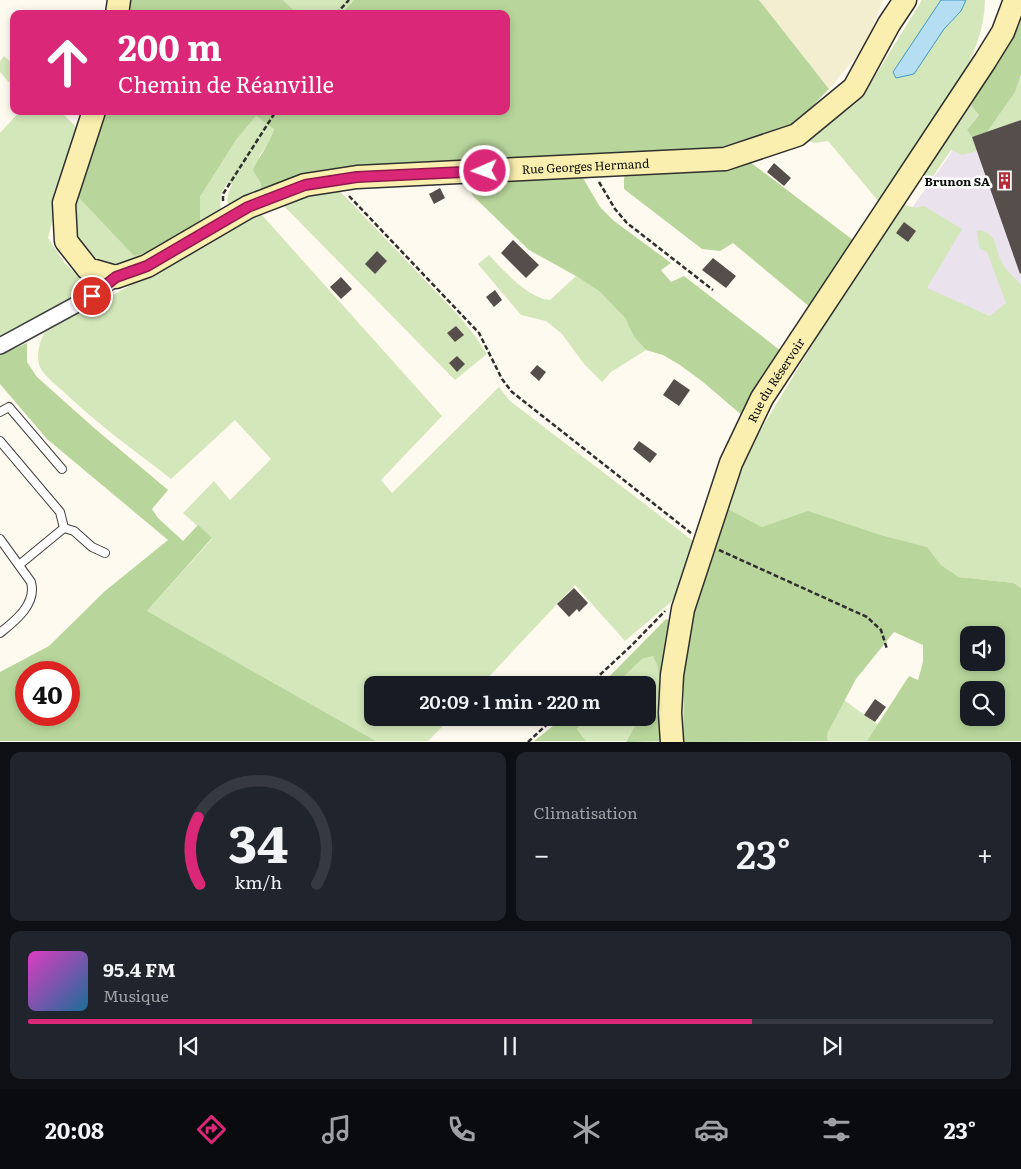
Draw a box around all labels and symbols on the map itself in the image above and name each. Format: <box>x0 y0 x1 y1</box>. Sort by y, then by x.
position arrow <box>458 144 510 196</box>
street label: Rue Georges Hermand <box>521 154 650 178</box>
building icon: Brunon SA <box>994 171 1014 191</box>
place label: Brunon SA <box>924 172 990 190</box>
pin <box>71 275 113 317</box>
street label: Rue du Réservoir <box>743 334 809 425</box>
speed limit sign: 40 <box>15 661 80 726</box>

